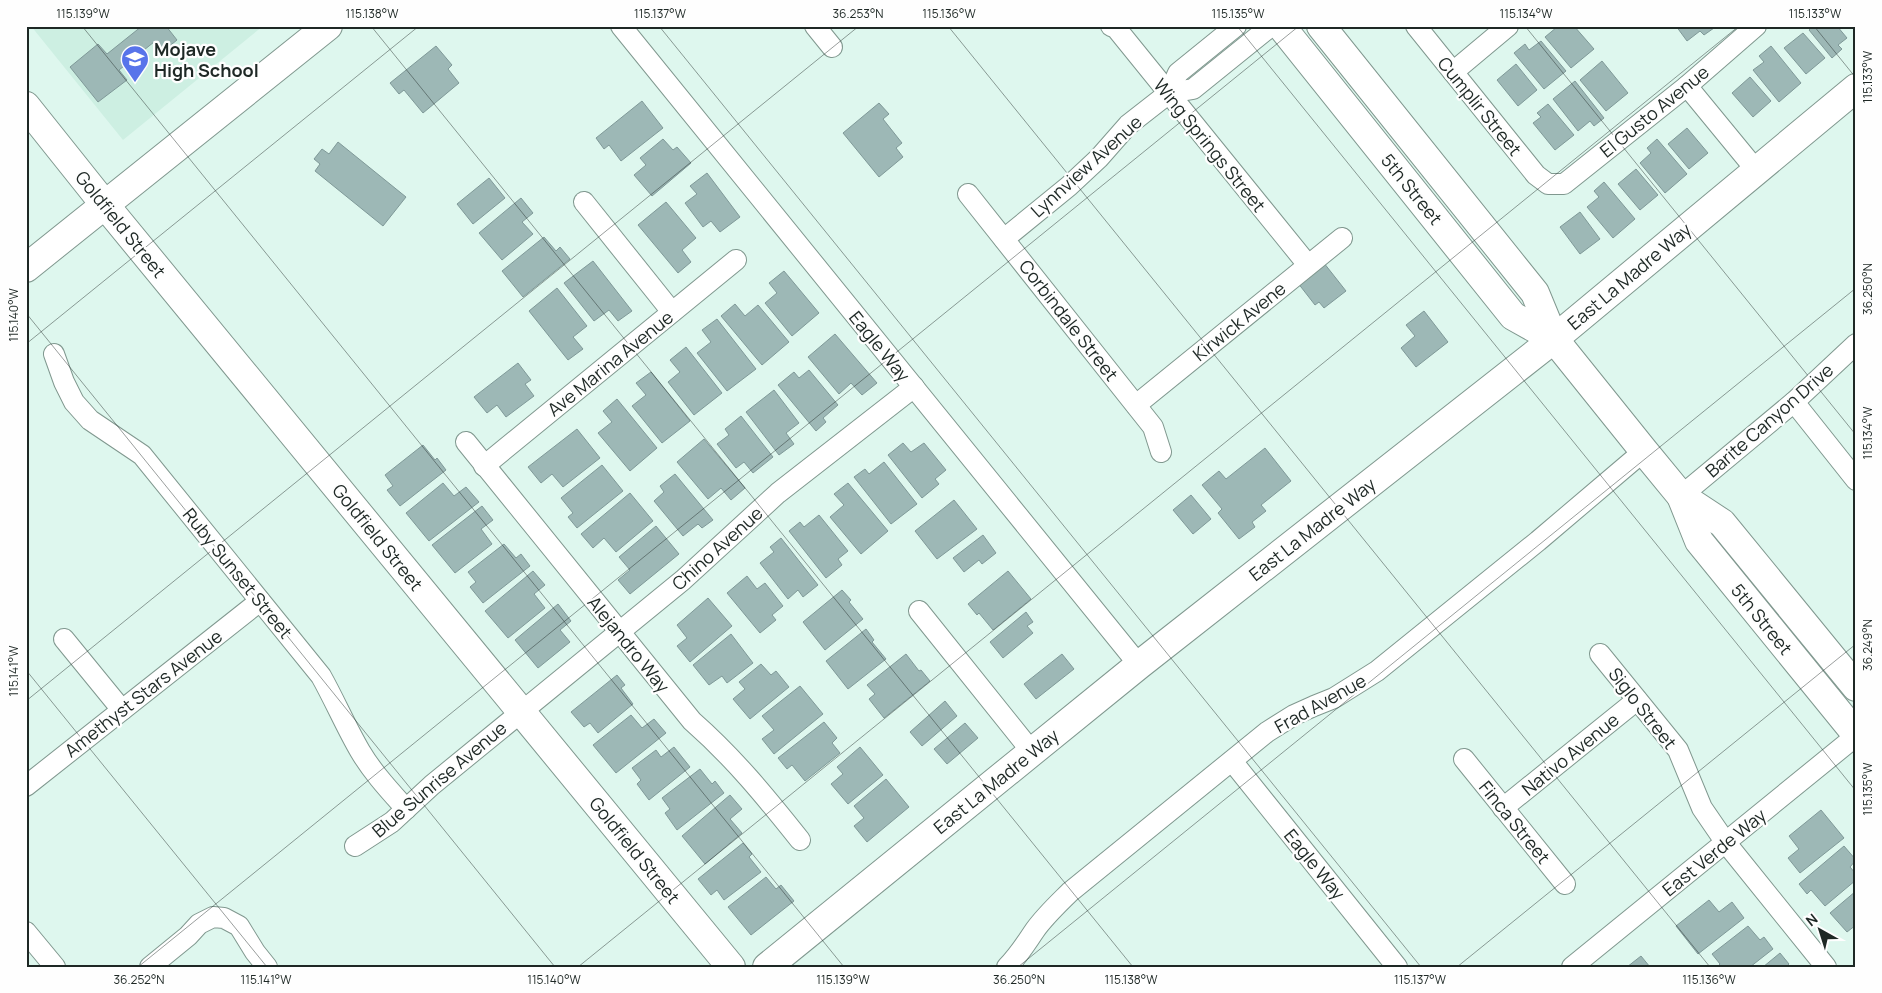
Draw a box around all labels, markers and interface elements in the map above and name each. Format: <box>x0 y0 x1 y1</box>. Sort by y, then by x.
text: 115.139°W <box>56 5 110 22</box>
text: 115.138°W <box>346 5 399 22</box>
text: 115.137°W <box>634 5 687 22</box>
text: 36.253°N <box>832 5 884 22</box>
text: 115.136°W <box>922 5 976 22</box>
text: 115.135°W <box>1212 5 1265 22</box>
text: 115.134°W <box>1500 5 1553 22</box>
text: 115.133°W <box>1789 5 1842 22</box>
place label: Mojave High School <box>154 37 259 82</box>
school or university icon: Mojave High School <box>120 44 150 83</box>
text: 115.133°W <box>1859 50 1876 103</box>
street label: Cumplir Street <box>1433 51 1527 161</box>
street label: El Gusto Avenue <box>1595 60 1713 162</box>
street label: Wing Springs Street <box>1149 73 1271 217</box>
street label: Lynnview Avenue <box>1025 110 1147 222</box>
street label: 5th Street <box>1376 149 1448 229</box>
street label: Goldfield Street <box>70 166 172 282</box>
street label: East La Madre Way <box>1562 217 1696 335</box>
street label: Corbindale Street <box>1014 255 1124 385</box>
text: 36.250°N <box>1859 263 1876 315</box>
street label: Kirwick Avene <box>1188 276 1290 366</box>
text: 115.140°W <box>5 287 22 342</box>
street label: Ave Marina Avenue <box>542 305 678 421</box>
street label: Eagle Way <box>844 306 916 387</box>
street label: Barite Canyon Drive <box>1700 358 1838 482</box>
text: 115.134°W <box>1859 406 1876 459</box>
street label: East La Madre Way <box>1244 472 1381 586</box>
street label: Goldfield Street <box>327 479 429 595</box>
street label: Chino Avenue <box>667 501 767 595</box>
street label: Ruby Sunset Street <box>178 503 298 643</box>
street label: 5th Street <box>1726 579 1798 659</box>
street label: Alejandro Way <box>583 591 676 698</box>
text: 36.249°N <box>1859 619 1876 671</box>
street label: Amethyst Stars Avenue <box>59 624 227 762</box>
text: 115.141°W <box>5 645 22 696</box>
street label: Siglo Street <box>1604 662 1682 754</box>
street label: Frad Avenue <box>1270 668 1370 738</box>
street label: Nativo Avenue <box>1516 707 1624 801</box>
street label: Blue Sunrise Avenue <box>367 716 511 842</box>
street label: East La Madre Way <box>928 723 1064 839</box>
text: 115.135°W <box>1859 762 1876 815</box>
street label: Finca Street <box>1474 775 1556 869</box>
street label: Goldfield Street <box>584 792 686 908</box>
street label: East Verde Way <box>1657 802 1771 901</box>
street label: Eagle Way <box>1279 824 1351 905</box>
north arrow <box>1794 906 1844 956</box>
text: N <box>1802 909 1821 930</box>
text: 36.252°N <box>113 971 165 988</box>
text: 115.141°W <box>241 971 292 988</box>
text: 115.140°W <box>527 971 582 988</box>
text: 115.139°W <box>816 971 870 988</box>
text: 36.250°N <box>993 971 1045 988</box>
text: 115.138°W <box>1105 971 1158 988</box>
text: 115.137°W <box>1394 971 1447 988</box>
text: 115.136°W <box>1682 971 1736 988</box>

